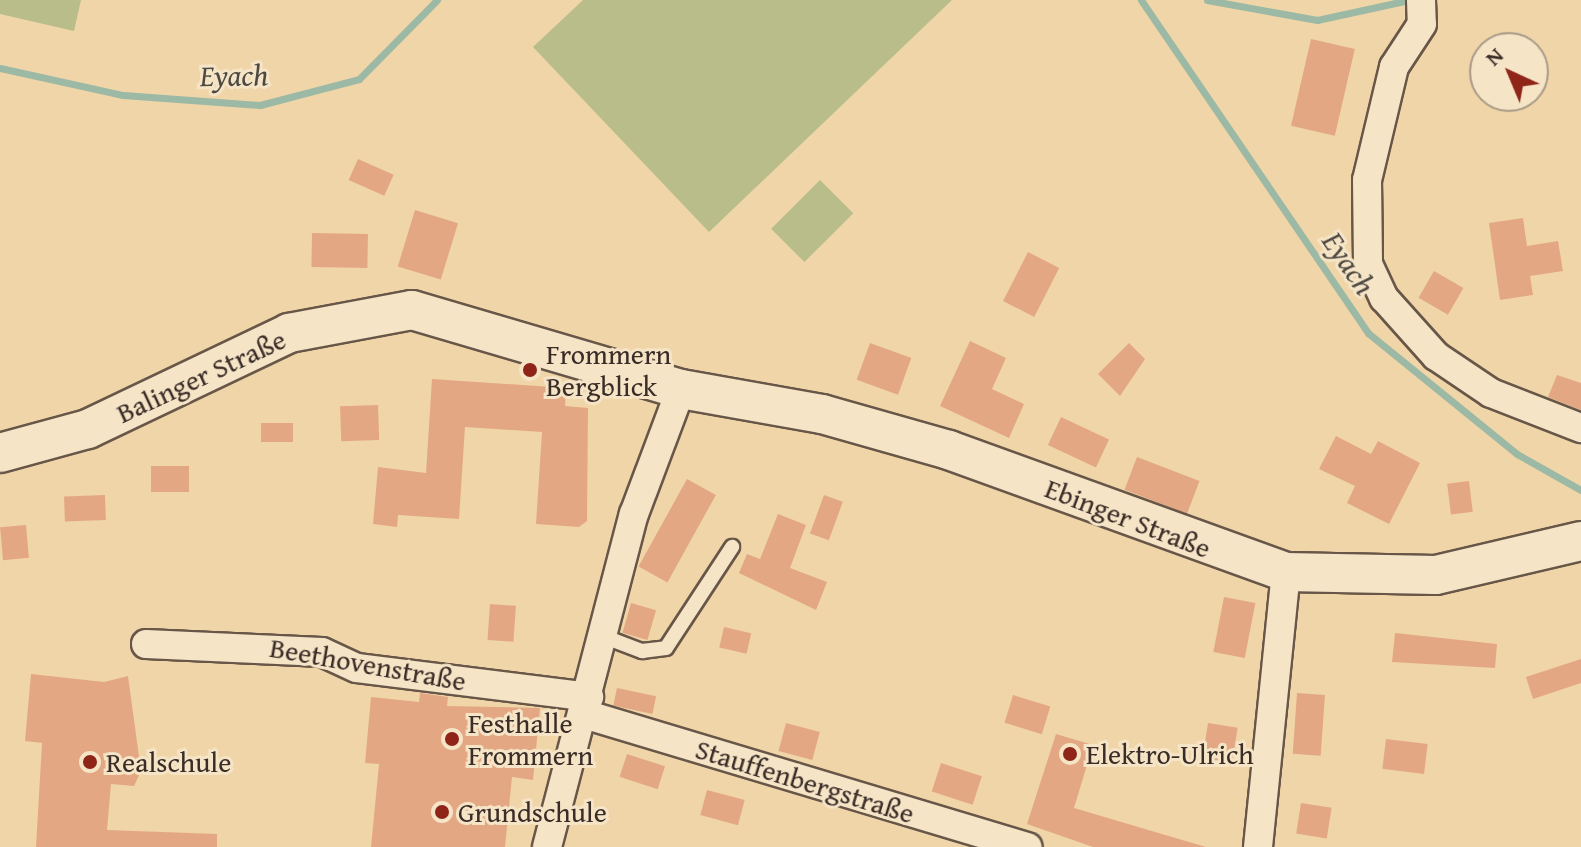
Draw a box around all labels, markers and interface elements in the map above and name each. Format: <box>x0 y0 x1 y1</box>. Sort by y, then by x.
north arrow <box>1469 32 1549 112</box>
text: N <box>1477 40 1510 73</box>
water label: Eyach <box>200 56 268 94</box>
water label: Eyach <box>1315 225 1383 301</box>
street label: Balinger Straße <box>111 322 291 430</box>
place label: Frommern Bergblick <box>546 337 671 403</box>
marker: Frommern Bergblick <box>521 361 539 379</box>
street label: Ebinger Straße <box>1040 471 1216 565</box>
street label: Beethovenstraße <box>267 630 469 698</box>
place label: Festhalle Frommern <box>468 706 593 772</box>
marker: Festhalle Frommern <box>443 730 461 748</box>
street label: Stauffenbergstraße <box>692 732 918 830</box>
place label: Elektro-Ulrich <box>1086 737 1254 771</box>
place label: Realschule <box>106 745 231 779</box>
marker: Elektro-Ulrich <box>1061 745 1079 763</box>
marker: Realschule <box>81 753 99 771</box>
place label: Grundschule <box>458 795 607 829</box>
marker: Grundschule <box>433 803 451 821</box>

